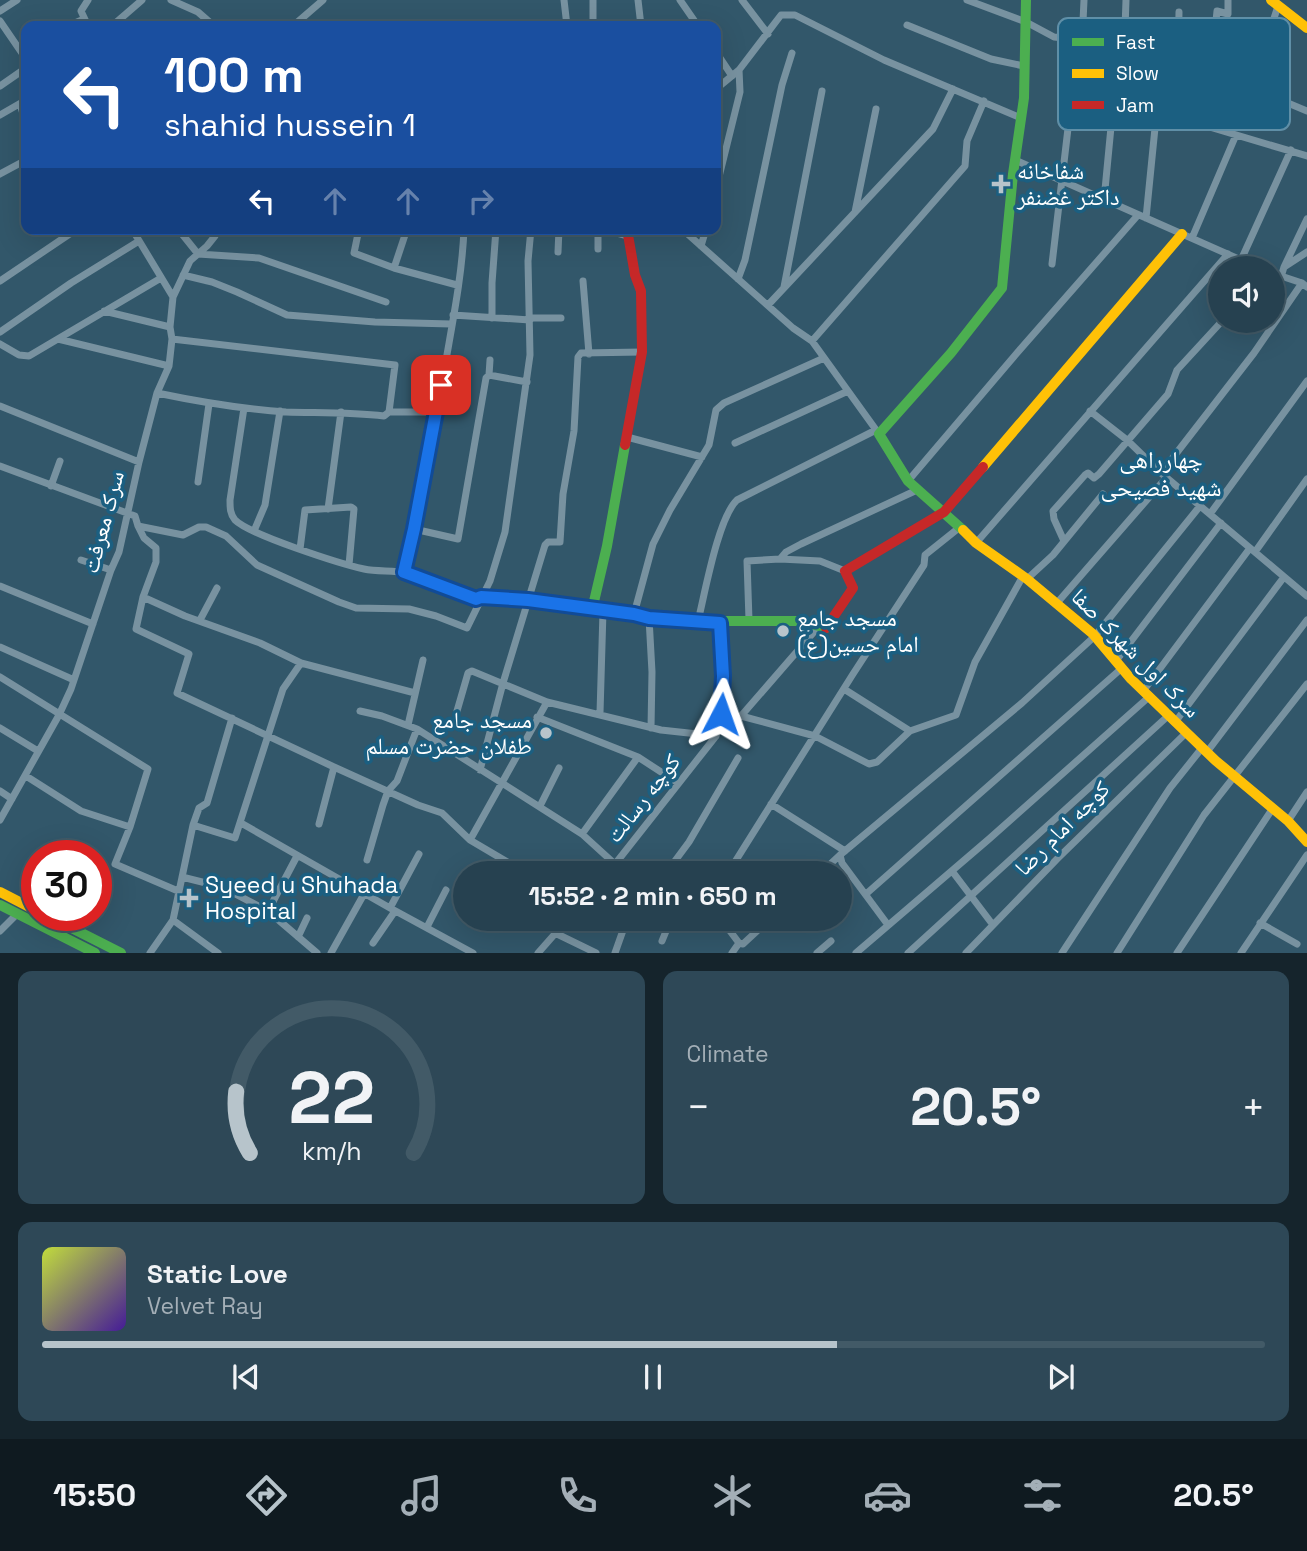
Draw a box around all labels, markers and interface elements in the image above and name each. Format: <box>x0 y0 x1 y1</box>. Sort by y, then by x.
legend <box>1058 18 1290 130</box>
text: Fast <box>1116 30 1156 55</box>
text: 100 m <box>164 44 304 106</box>
icon: left <box>49 49 140 140</box>
text: Slow <box>1116 61 1159 86</box>
text: Jam <box>1116 93 1154 118</box>
text: shahid hussein 1 <box>164 105 416 145</box>
place label: شفاخانه داکتر غضنفر <box>1016 156 1119 212</box>
marker: شفاخانه داکتر غضنفر <box>991 174 1011 194</box>
icon: left <box>243 182 281 220</box>
icon: ahead <box>316 182 354 220</box>
icon: ahead <box>389 182 427 220</box>
icon: right <box>462 182 500 220</box>
map controls <box>1208 256 1285 333</box>
button: sound <box>1208 256 1285 333</box>
pin <box>411 355 471 415</box>
icon: arrive <box>422 366 460 404</box>
district label: چهارراهی شهید فصیحی <box>1101 444 1221 503</box>
street label: سرک معرفت <box>75 468 131 576</box>
street label: سرک اول شهرک صفا <box>1065 582 1207 724</box>
place label: مسجد جامع امام حسین(ع) <box>797 603 919 660</box>
marker: مسجد جامع امام حسین(ع) <box>775 623 791 639</box>
position arrow <box>684 677 758 751</box>
place label: مسجد جامع طفلان حضرت مسلم <box>366 705 532 762</box>
marker: مسجد جامع طفلان حضرت مسلم <box>538 725 554 741</box>
street label: کوچه رسالت <box>599 747 687 849</box>
street label: کوچه امام رضا <box>1008 774 1117 883</box>
speed limit sign: 30 <box>21 840 112 931</box>
place label: Syeed u Shuhada Hospital <box>205 870 398 926</box>
text: 15:52 · 2 min · 650 m <box>528 879 777 913</box>
marker: Syeed u Shuhada Hospital <box>179 888 199 908</box>
text: Climate <box>687 1039 769 1069</box>
text: 22 <box>288 1052 374 1145</box>
text: 20.5° <box>910 1074 1041 1140</box>
text: − <box>687 1083 710 1131</box>
text: + <box>1241 1083 1265 1131</box>
text: km/h <box>301 1135 361 1167</box>
text: Static Love <box>147 1257 288 1291</box>
text: Velvet Ray <box>147 1291 263 1321</box>
icon: previous <box>227 1358 265 1396</box>
icon: pause <box>634 1358 672 1396</box>
icon: next <box>1042 1358 1080 1396</box>
icon: directions <box>242 1471 291 1520</box>
icon: music <box>397 1471 446 1520</box>
icon: phone <box>553 1471 602 1520</box>
icon: climate <box>708 1471 757 1520</box>
icon: car <box>863 1471 912 1520</box>
icon: filters <box>1018 1471 1067 1520</box>
text: 15:50 <box>53 1475 136 1515</box>
text: 20.5° <box>1173 1475 1254 1515</box>

